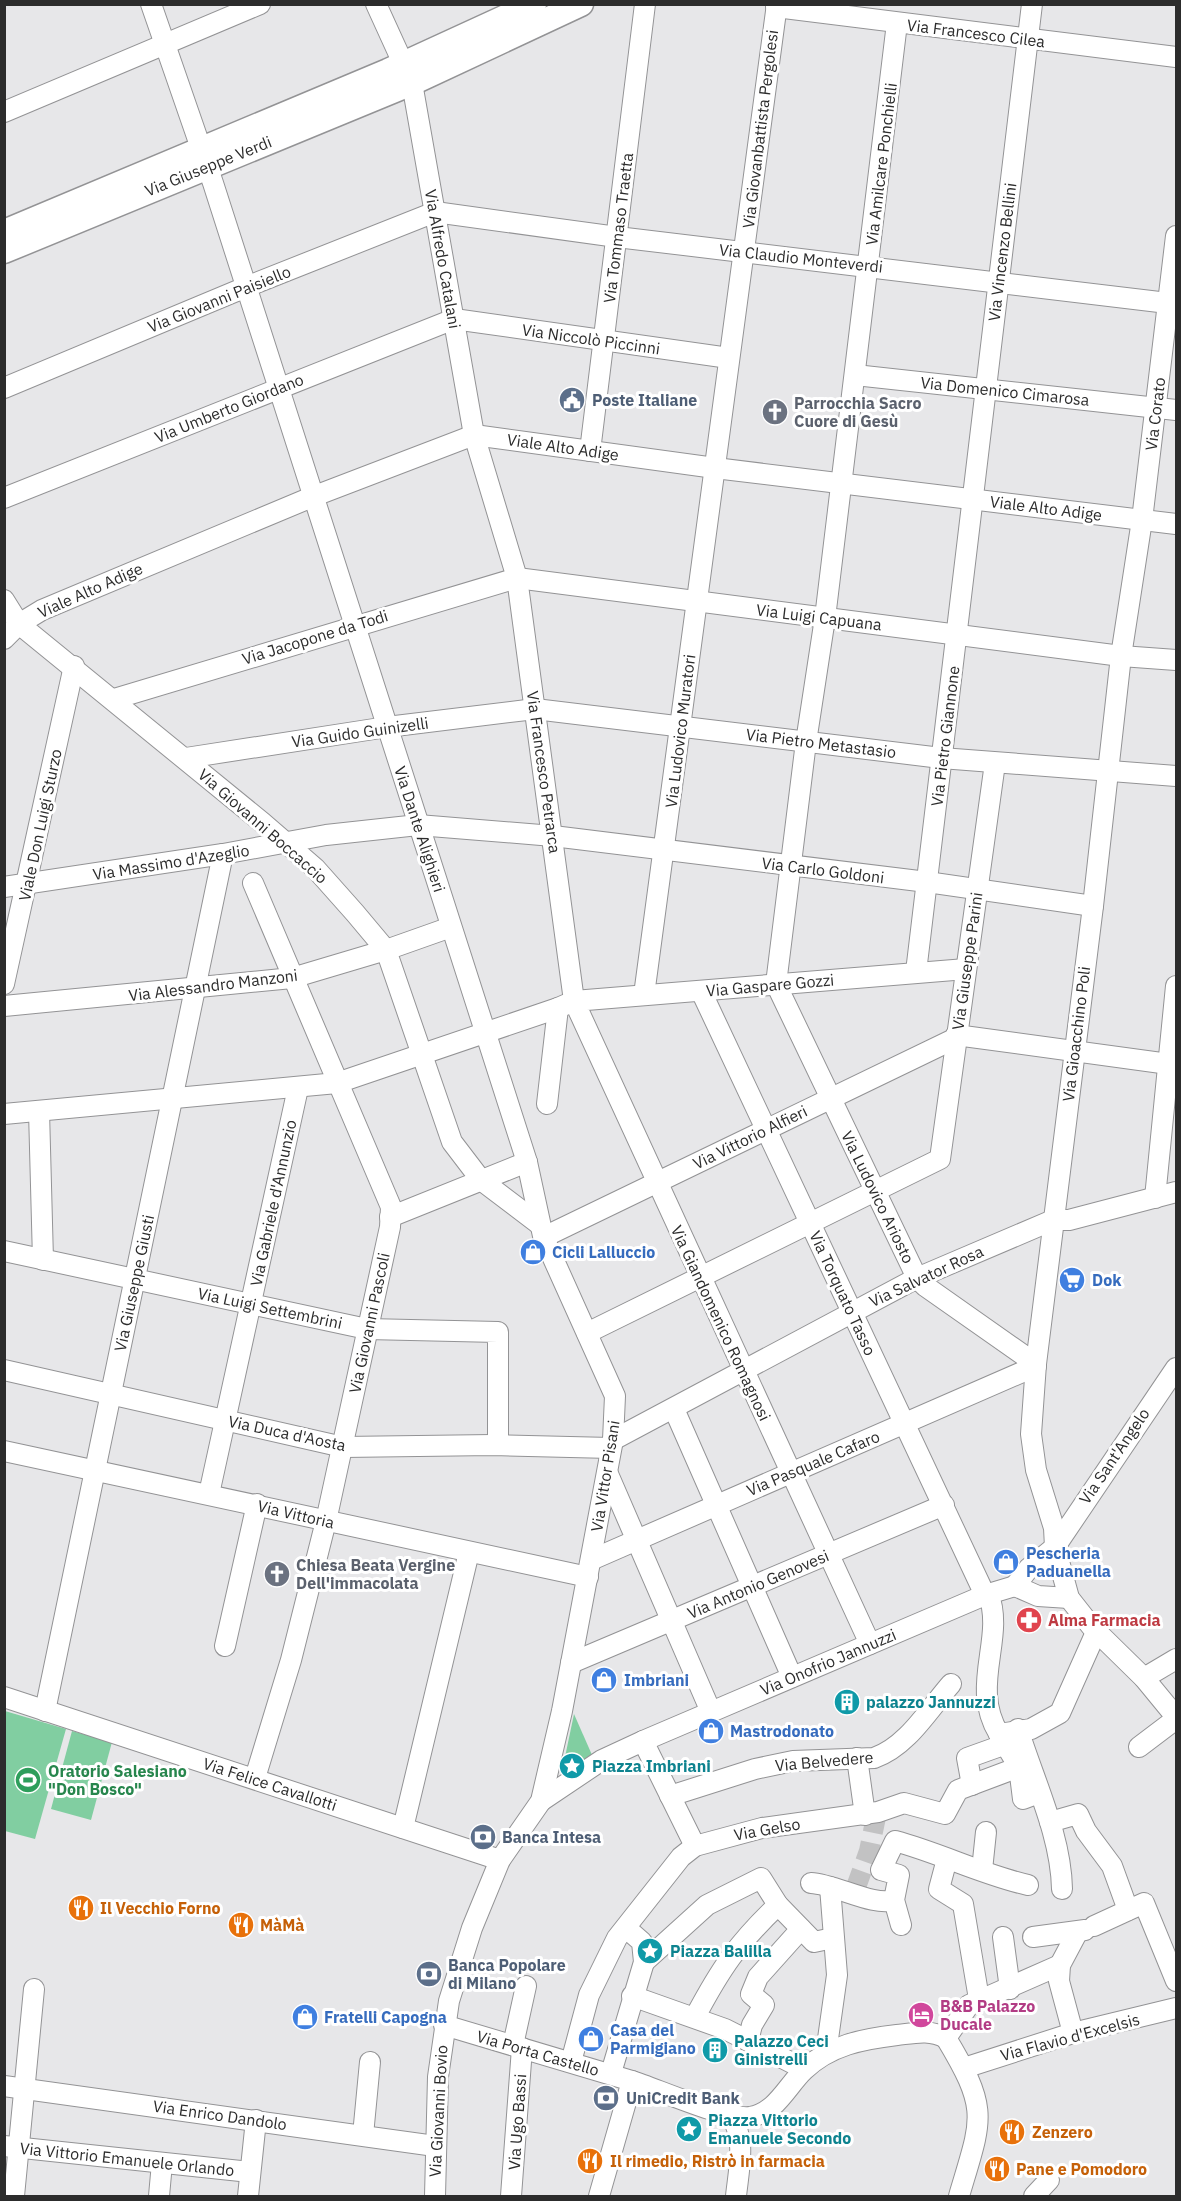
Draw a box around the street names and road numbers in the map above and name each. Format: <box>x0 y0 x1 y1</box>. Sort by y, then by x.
street label: Via Francesco Cilea <box>906 15 1047 51</box>
street label: Via Giovanbattista Pergolesi <box>738 29 782 229</box>
street label: Via Amilcare Ponchielli <box>861 82 901 246</box>
street label: Via Giuseppe Verdi <box>142 131 274 201</box>
street label: Via Tommaso Traetta <box>599 151 637 304</box>
street label: Via Vincenzo Bellini <box>984 181 1020 323</box>
street label: Via Alfredo Catalani <box>421 188 465 330</box>
street label: Via Claudio Monteverdi <box>718 239 884 277</box>
street label: Via Giovanni Paisiello <box>145 261 293 337</box>
street label: Via Niccolò Piccinni <box>521 319 661 359</box>
street label: Via Umberto Giordano <box>152 369 306 447</box>
street label: Via Domenico Cimarosa <box>920 372 1091 410</box>
street label: Via Corato <box>1141 376 1169 452</box>
street label: Viale Alto Adige <box>506 429 620 465</box>
street label: Viale Alto Adige <box>989 491 1103 525</box>
street label: Viale Alto Adige <box>34 558 146 622</box>
street label: Via Luigi Capuana <box>755 599 883 635</box>
street label: Via Jacopone da Todi <box>240 605 390 669</box>
street label: Via Ludovico Muratori <box>661 653 699 809</box>
street label: Via Pietro Giannone <box>926 664 964 807</box>
street label: Via Francesco Petrarca <box>523 689 565 855</box>
street label: Via Guido Guinizelli <box>290 712 430 752</box>
street label: Via Pietro Metastasio <box>745 724 897 762</box>
street label: Viale Don Luigi Sturzo <box>14 747 66 903</box>
street label: Via Dante Alighieri <box>390 763 450 895</box>
street label: Via Giovanni Boccaccio <box>194 764 332 888</box>
street label: Via Massimo d'Azeglio <box>91 840 251 884</box>
street label: Via Carlo Goldoni <box>761 853 885 887</box>
street label: Via Giuseppe Parini <box>947 891 987 1031</box>
street label: Via Alessandro Manzoni <box>127 965 299 1005</box>
street label: Via Gioacchino Poli <box>1058 965 1094 1103</box>
street label: Via Gaspare Gozzi <box>705 969 835 1001</box>
street label: Via Vittorio Alfieri <box>690 1101 810 1173</box>
street label: Via Gabriele d'Annunzio <box>246 1118 300 1288</box>
street label: Via Ludovico Ariosto <box>837 1127 919 1267</box>
street label: Via Giuseppe Giusti <box>110 1213 158 1353</box>
street label: Via Giandomenico Romagnosi <box>667 1222 775 1424</box>
street label: Via Torquato Tasso <box>805 1228 881 1358</box>
street label: Via Salvator Rosa <box>866 1241 987 1311</box>
street label: Via Giovanni Pascoli <box>344 1251 394 1395</box>
street label: Via Luigi Settembrini <box>196 1283 344 1333</box>
street label: Via Sant'Angelo <box>1075 1404 1153 1508</box>
street label: Via Duca d'Aosta <box>226 1411 348 1455</box>
street label: Via Vittor Pisani <box>586 1419 624 1533</box>
street label: Via Pasquale Cafaro <box>743 1426 883 1500</box>
street label: Via Vittoria <box>256 1495 337 1533</box>
street label: Via Antonio Genovesi <box>684 1545 832 1623</box>
street label: Via Onofrio Jannuzzi <box>757 1624 899 1700</box>
street label: Via Belvedere <box>774 1747 874 1775</box>
street label: Via Felice Cavallotti <box>201 1753 339 1815</box>
street label: Via Gelso <box>732 1813 802 1845</box>
street label: Via Flavio d'Excelsis <box>998 2009 1142 2065</box>
street label: Via Porta Castello <box>475 2026 602 2080</box>
street label: Via Giovanni Bovio <box>425 2044 451 2178</box>
street label: Via Ugo Bassi <box>504 2073 530 2171</box>
street label: Via Enrico Dandolo <box>152 2096 288 2134</box>
street label: Via Vittorio Emanuele Orlando <box>19 2138 235 2180</box>

